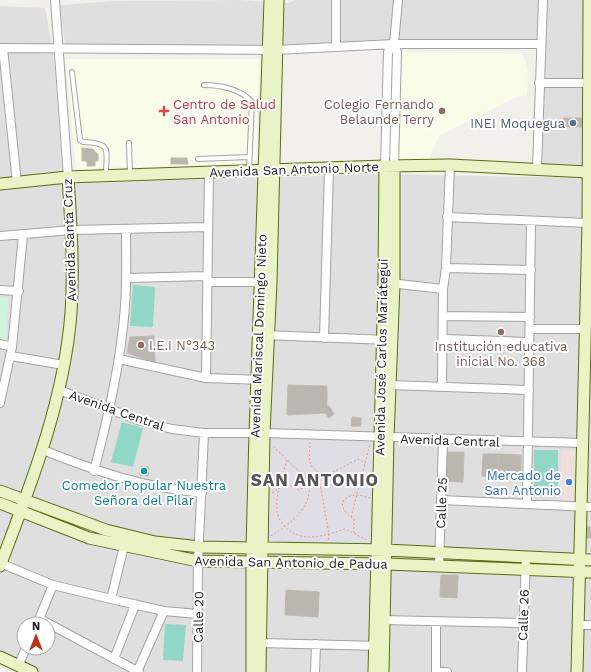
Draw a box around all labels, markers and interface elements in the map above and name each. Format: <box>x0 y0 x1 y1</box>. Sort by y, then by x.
place label: Centro de Salud San Antonio <box>173 97 276 127</box>
place label: Colegio Fernando Belaunde Terry <box>324 97 434 127</box>
marker: Centro de Salud San Antonio <box>158 105 170 117</box>
marker: Colegio Fernando Belaunde Terry <box>437 106 447 116</box>
place label: INEI Moquegua <box>470 116 566 131</box>
marker: INEI Moquegua <box>568 118 578 128</box>
street label: Avenida San Antonio Norte <box>209 159 379 180</box>
street label: Avenida Santa Cruz <box>60 178 79 302</box>
street label: Avenida Mariscal Domingo Nieto <box>247 234 270 438</box>
street label: Avenida José Carlos Mariátegui <box>372 258 391 456</box>
marker: Institución educativa inicial No. 368 <box>496 327 506 337</box>
place label: I.E.I N°343 <box>149 338 215 353</box>
place label: Institución educativa inicial No. 368 <box>435 339 568 369</box>
marker: I.E.I N°343 <box>136 340 146 350</box>
street label: Avenida Central <box>67 387 166 434</box>
street label: Avenida Central <box>400 431 500 450</box>
marker: Comedor Popular Nuestra Señora del Pilar <box>139 466 149 476</box>
place label: Mercado de San Antonio <box>484 468 561 498</box>
district label: SAN ANTONIO <box>251 470 379 490</box>
street label: Calle 25 <box>433 477 450 529</box>
marker: Mercado de San Antonio <box>564 477 574 487</box>
place label: Comedor Popular Nuestra Señora del Pilar <box>62 478 227 508</box>
street label: Avenida San Antonio de Padua <box>194 553 388 572</box>
street label: Calle 26 <box>515 589 532 641</box>
street label: Calle 20 <box>191 591 206 643</box>
north arrow <box>16 616 56 656</box>
text: N <box>32 620 40 633</box>

